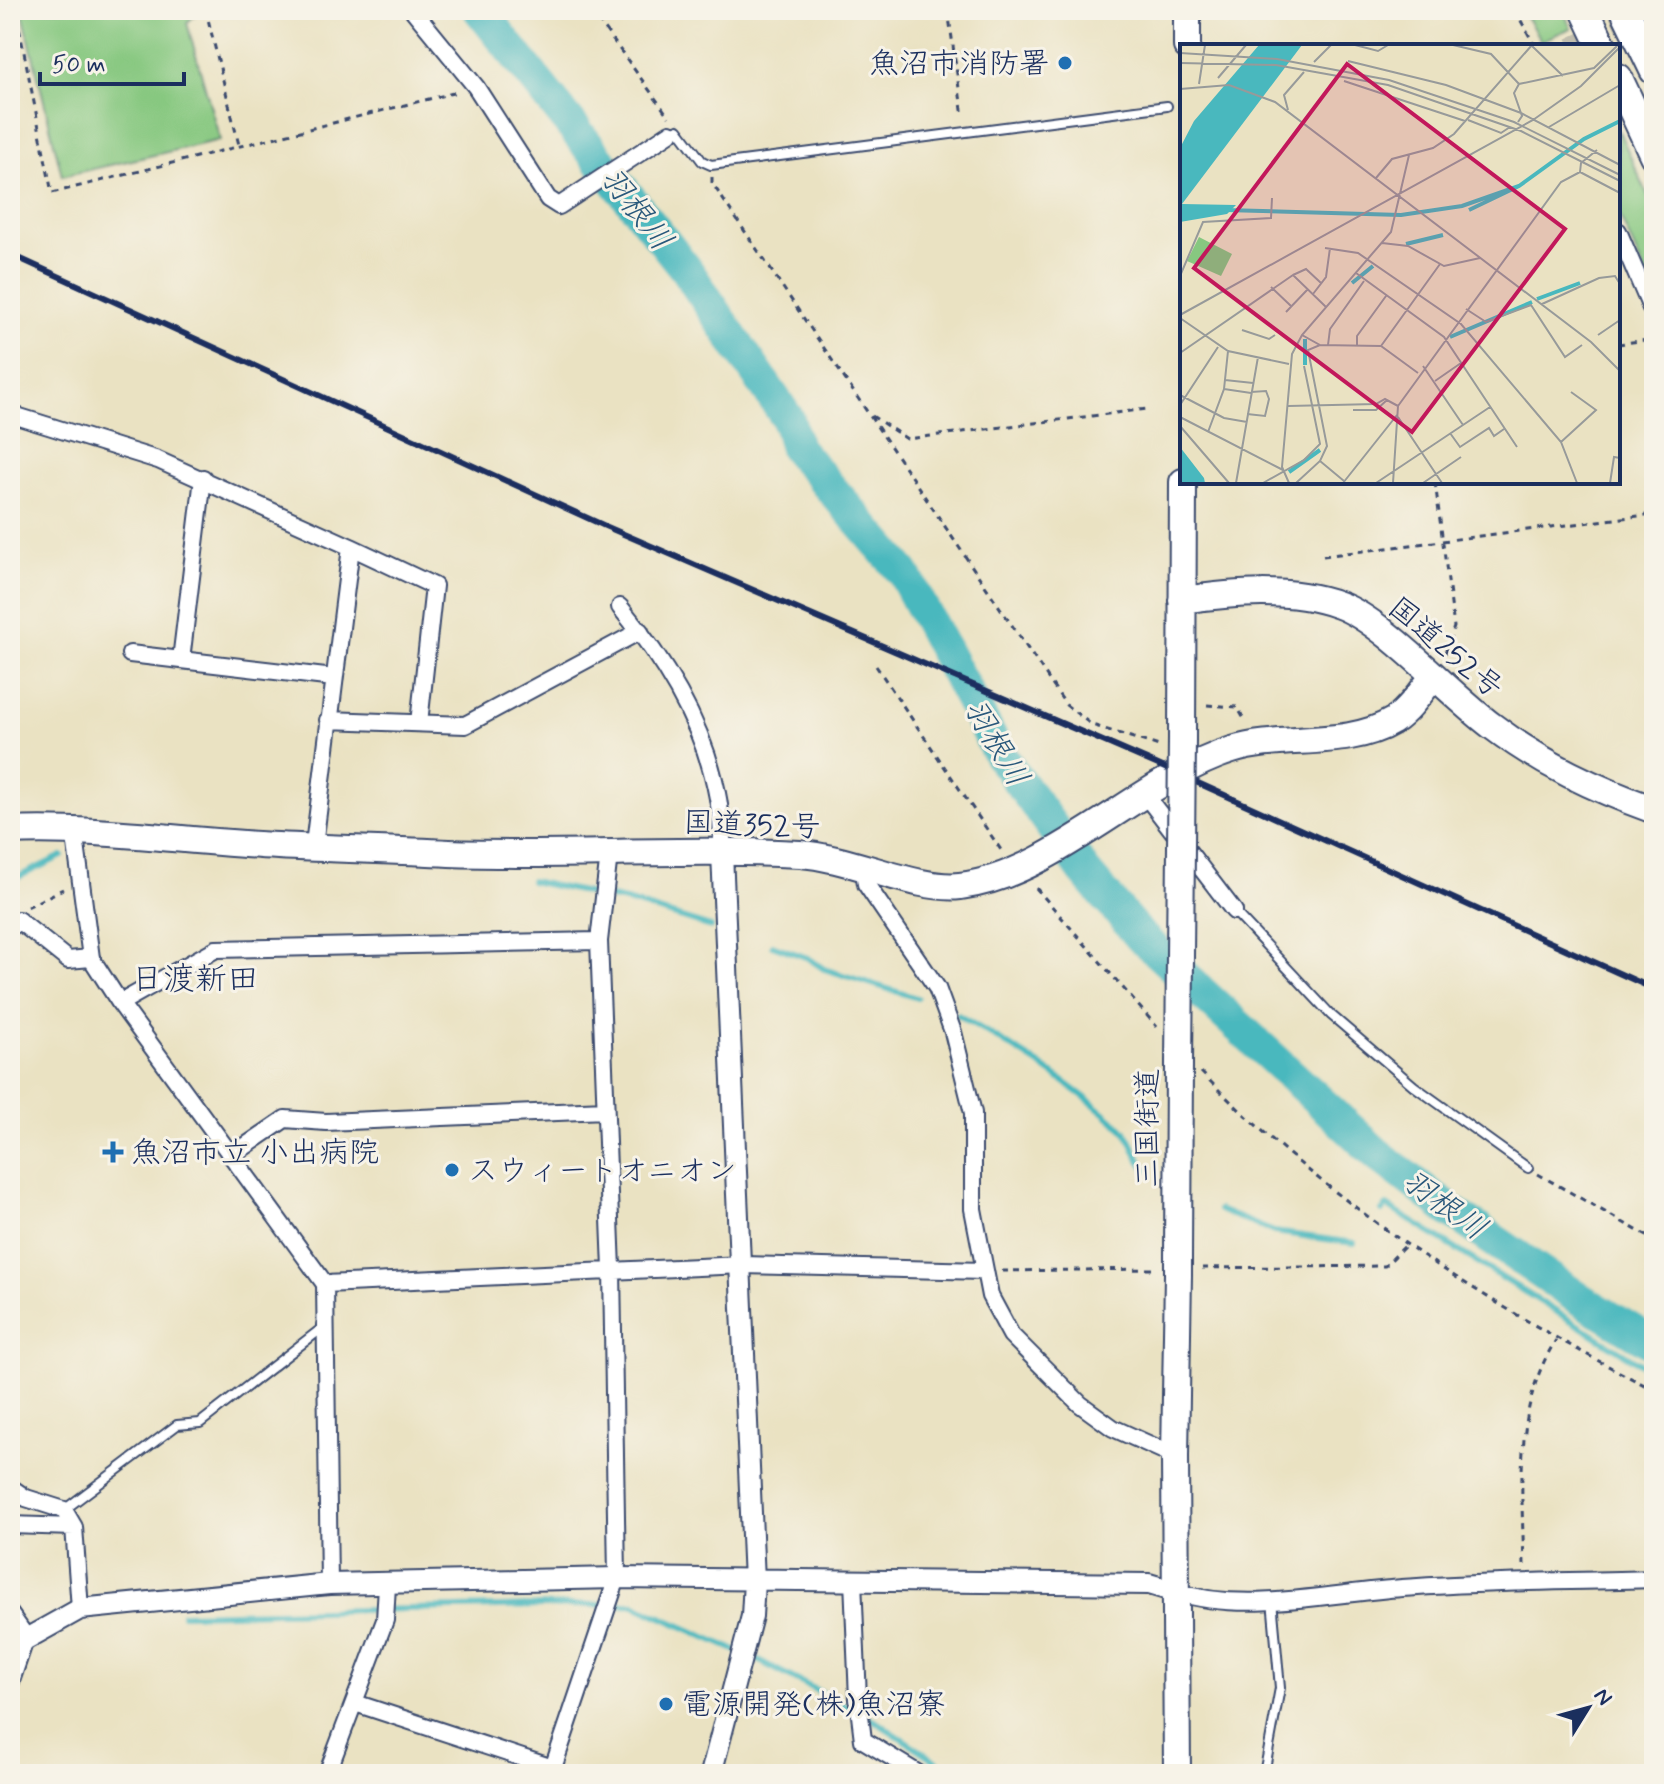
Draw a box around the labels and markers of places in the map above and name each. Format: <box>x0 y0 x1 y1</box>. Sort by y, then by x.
place label: 魚沼市消防署 <box>869 45 1049 84</box>
marker: 魚沼市消防署 <box>1056 54 1074 72</box>
place label: 魚沼市立 小出病院 <box>131 1134 379 1173</box>
marker: 魚沼市立 小出病院 <box>102 1141 124 1163</box>
place label: スウィートオニオン <box>468 1152 737 1191</box>
marker: スウィートオニオン <box>443 1161 461 1179</box>
place label: 電源開発(株)魚沼寮 <box>682 1686 946 1725</box>
marker: 電源開発(株)魚沼寮 <box>657 1695 675 1713</box>

